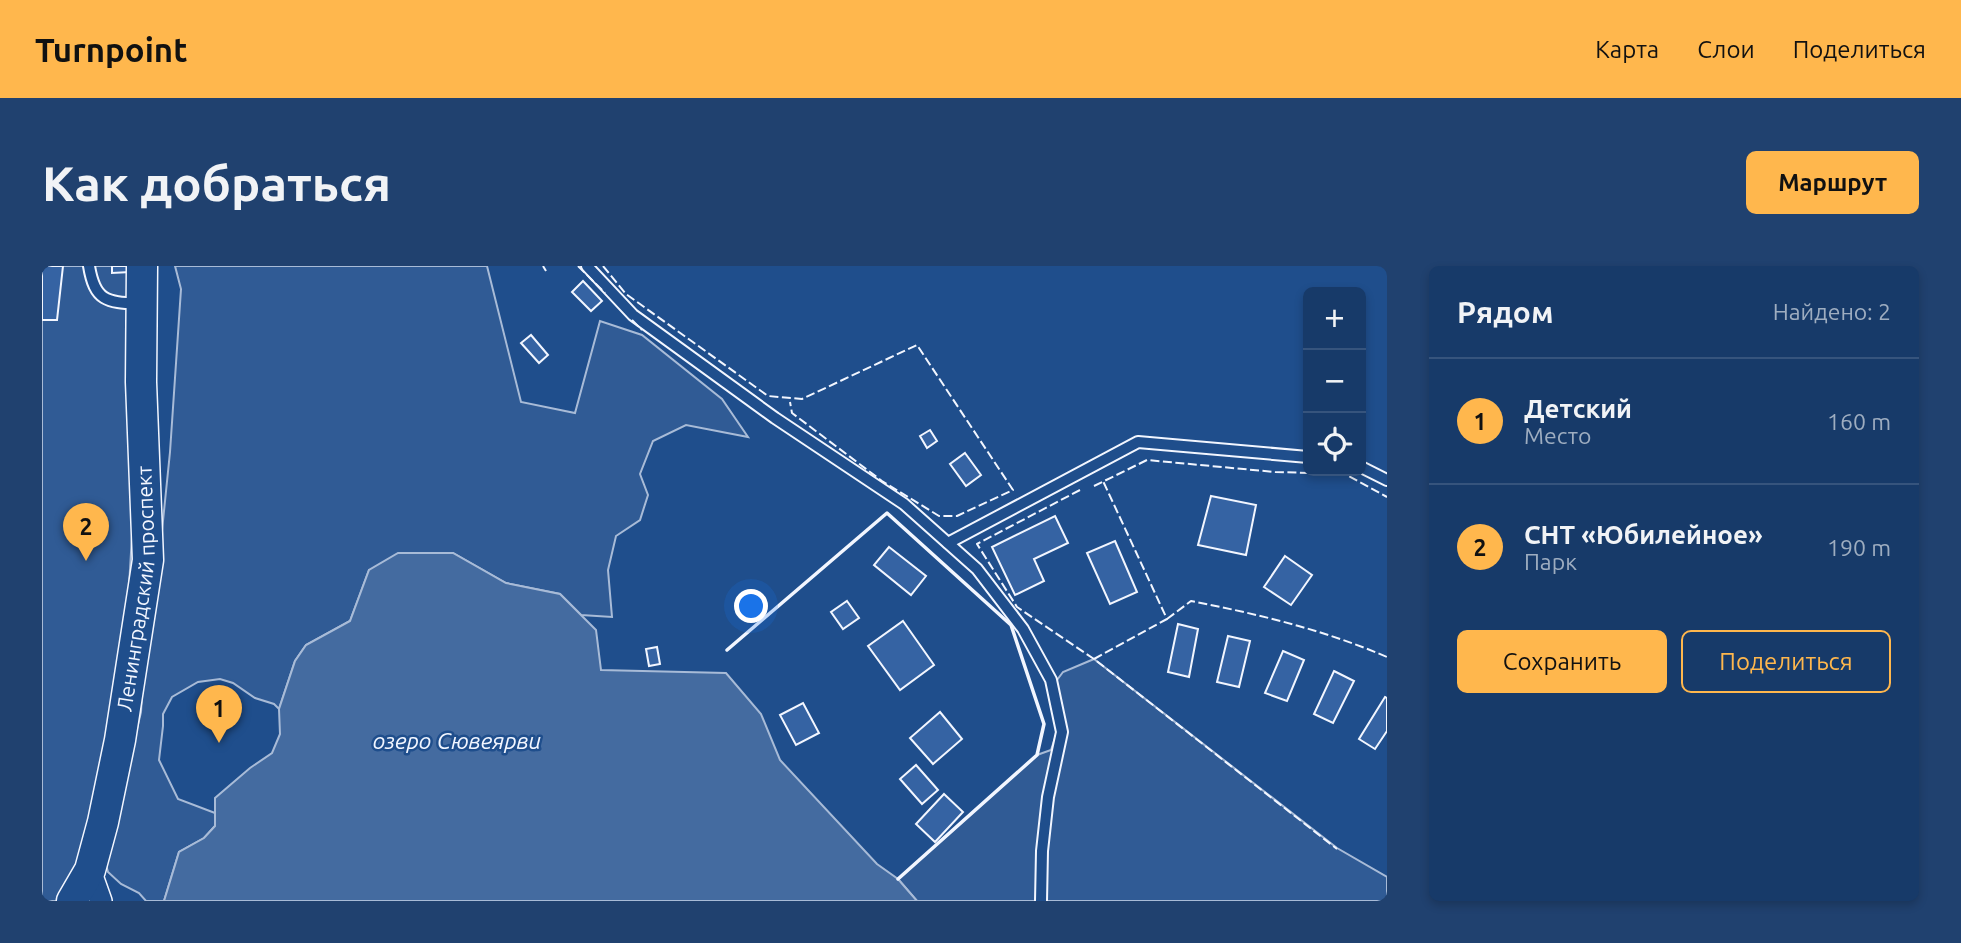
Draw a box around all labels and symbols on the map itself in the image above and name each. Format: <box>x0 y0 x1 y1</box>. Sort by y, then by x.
street label: Ленинградский проспект <box>112 465 159 713</box>
pin: 2 <box>63 503 109 561</box>
your location <box>734 589 768 623</box>
pin: 1 <box>196 685 242 743</box>
water label: озеро Сювеярви <box>373 728 541 753</box>

